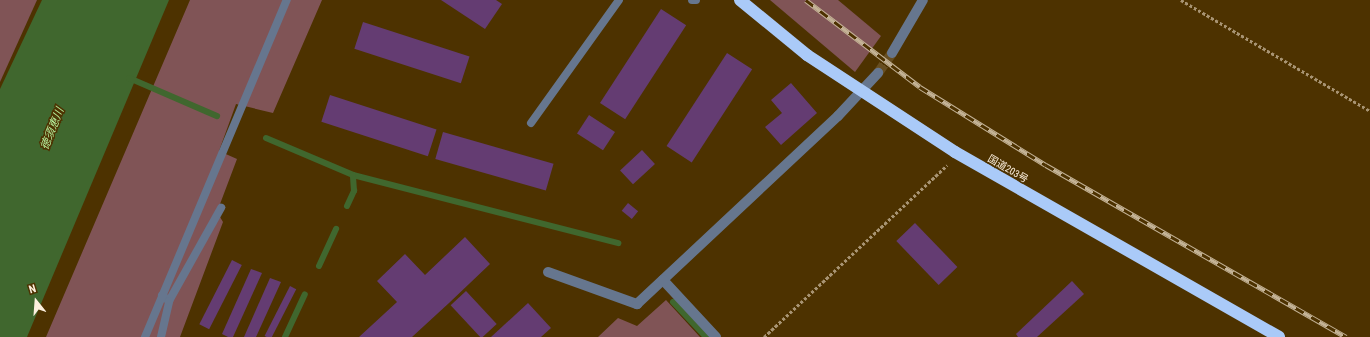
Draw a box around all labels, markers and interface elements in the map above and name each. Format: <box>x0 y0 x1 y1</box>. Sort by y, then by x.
water label: 徳須恵川 <box>39 106 67 152</box>
street label: 国道203号 <box>986 153 1030 185</box>
north arrow <box>16 281 56 321</box>
text: N <box>27 282 37 296</box>

